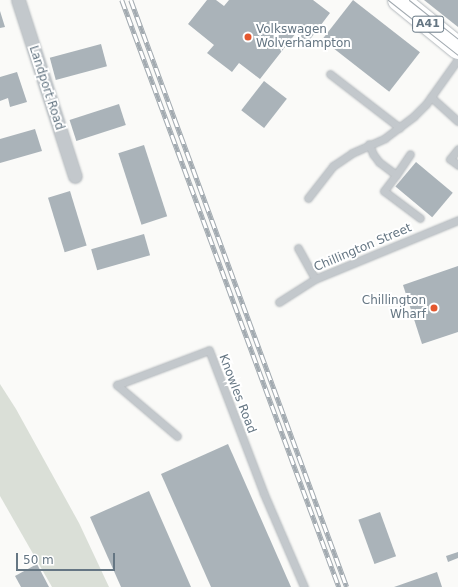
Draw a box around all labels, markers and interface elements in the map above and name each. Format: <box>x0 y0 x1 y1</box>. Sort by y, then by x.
road number: A41 <box>412 15 444 33</box>
place label: Volkswagen Wolverhampton <box>256 23 351 51</box>
marker: Volkswagen Wolverhampton <box>243 32 253 42</box>
street label: Landport Road <box>26 44 66 132</box>
street label: Chillington Street <box>312 221 414 275</box>
place label: Chillington Wharf <box>362 294 426 322</box>
marker: Chillington Wharf <box>429 303 439 313</box>
street label: Knowles Road <box>215 352 259 436</box>
scale bar <box>18 545 117 571</box>
text: 50 m <box>23 553 54 567</box>

